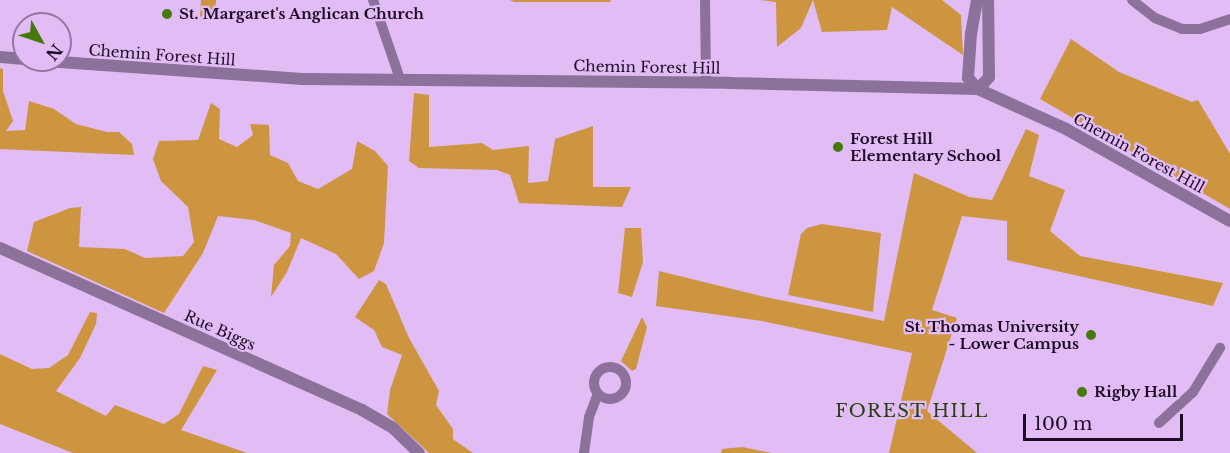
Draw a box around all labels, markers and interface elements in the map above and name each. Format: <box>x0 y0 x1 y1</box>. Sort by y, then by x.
place label: St. Margaret's Anglican Church <box>179 5 424 23</box>
marker: St. Margaret's Anglican Church <box>160 7 174 21</box>
north arrow <box>12 12 72 72</box>
text: N <box>42 40 67 64</box>
street label: Chemin Forest Hill <box>88 41 236 69</box>
street label: Chemin Forest Hill <box>573 57 721 77</box>
street label: Chemin Forest Hill <box>1070 109 1208 197</box>
place label: Forest Hill Elementary School <box>850 129 1002 164</box>
marker: Forest Hill Elementary School <box>831 140 845 154</box>
street label: Rue Biggs <box>182 306 258 354</box>
place label: St. Thomas University - Lower Campus <box>904 317 1079 352</box>
marker: St. Thomas University - Lower Campus <box>1084 328 1098 342</box>
place label: Rigby Hall <box>1094 383 1178 401</box>
marker: Rigby Hall <box>1075 385 1089 399</box>
district label: FOREST HILL <box>835 400 989 422</box>
scale bar <box>1026 402 1186 440</box>
text: 100 m <box>1034 413 1092 435</box>

